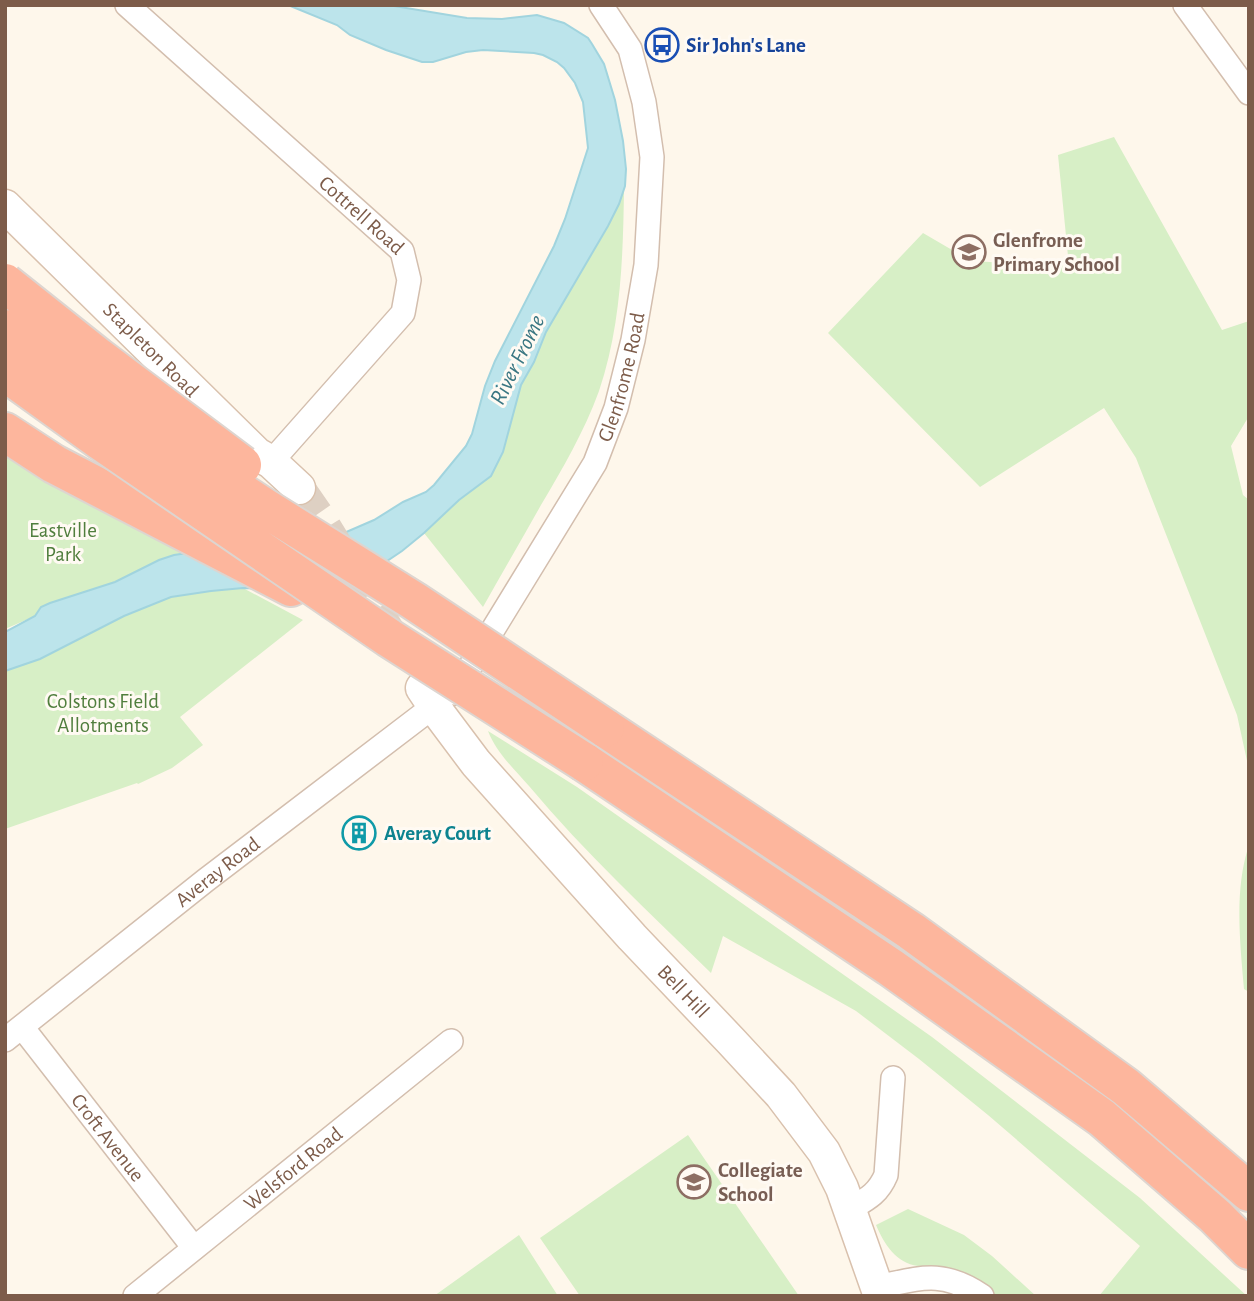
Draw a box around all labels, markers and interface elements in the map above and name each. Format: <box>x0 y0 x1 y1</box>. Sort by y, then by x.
bus stop icon: Sir John's Lane <box>643 26 681 64</box>
place label: Sir John's Lane <box>686 35 806 56</box>
street label: Cottrell Road <box>315 172 408 258</box>
place label: Glenfrome Primary School <box>993 230 1120 275</box>
school or university icon: Glenfrome Primary School <box>950 233 988 271</box>
street label: Stapleton Road <box>99 299 203 401</box>
water label: River Frome <box>486 311 550 409</box>
street label: Glenfrome Road <box>594 311 648 445</box>
park label: Eastville Park <box>29 520 97 565</box>
park label: Colstons Field Allotments <box>47 691 159 736</box>
building icon: Averay Court <box>340 814 378 852</box>
place label: Averay Court <box>384 823 491 844</box>
street label: Averay Road <box>171 833 264 911</box>
street label: Bell Hill <box>654 961 713 1022</box>
street label: Croft Avenue <box>67 1090 149 1185</box>
street label: Welsford Road <box>240 1123 346 1214</box>
place label: Collegiate School <box>718 1160 803 1205</box>
school or university icon: Collegiate School <box>675 1163 713 1201</box>

